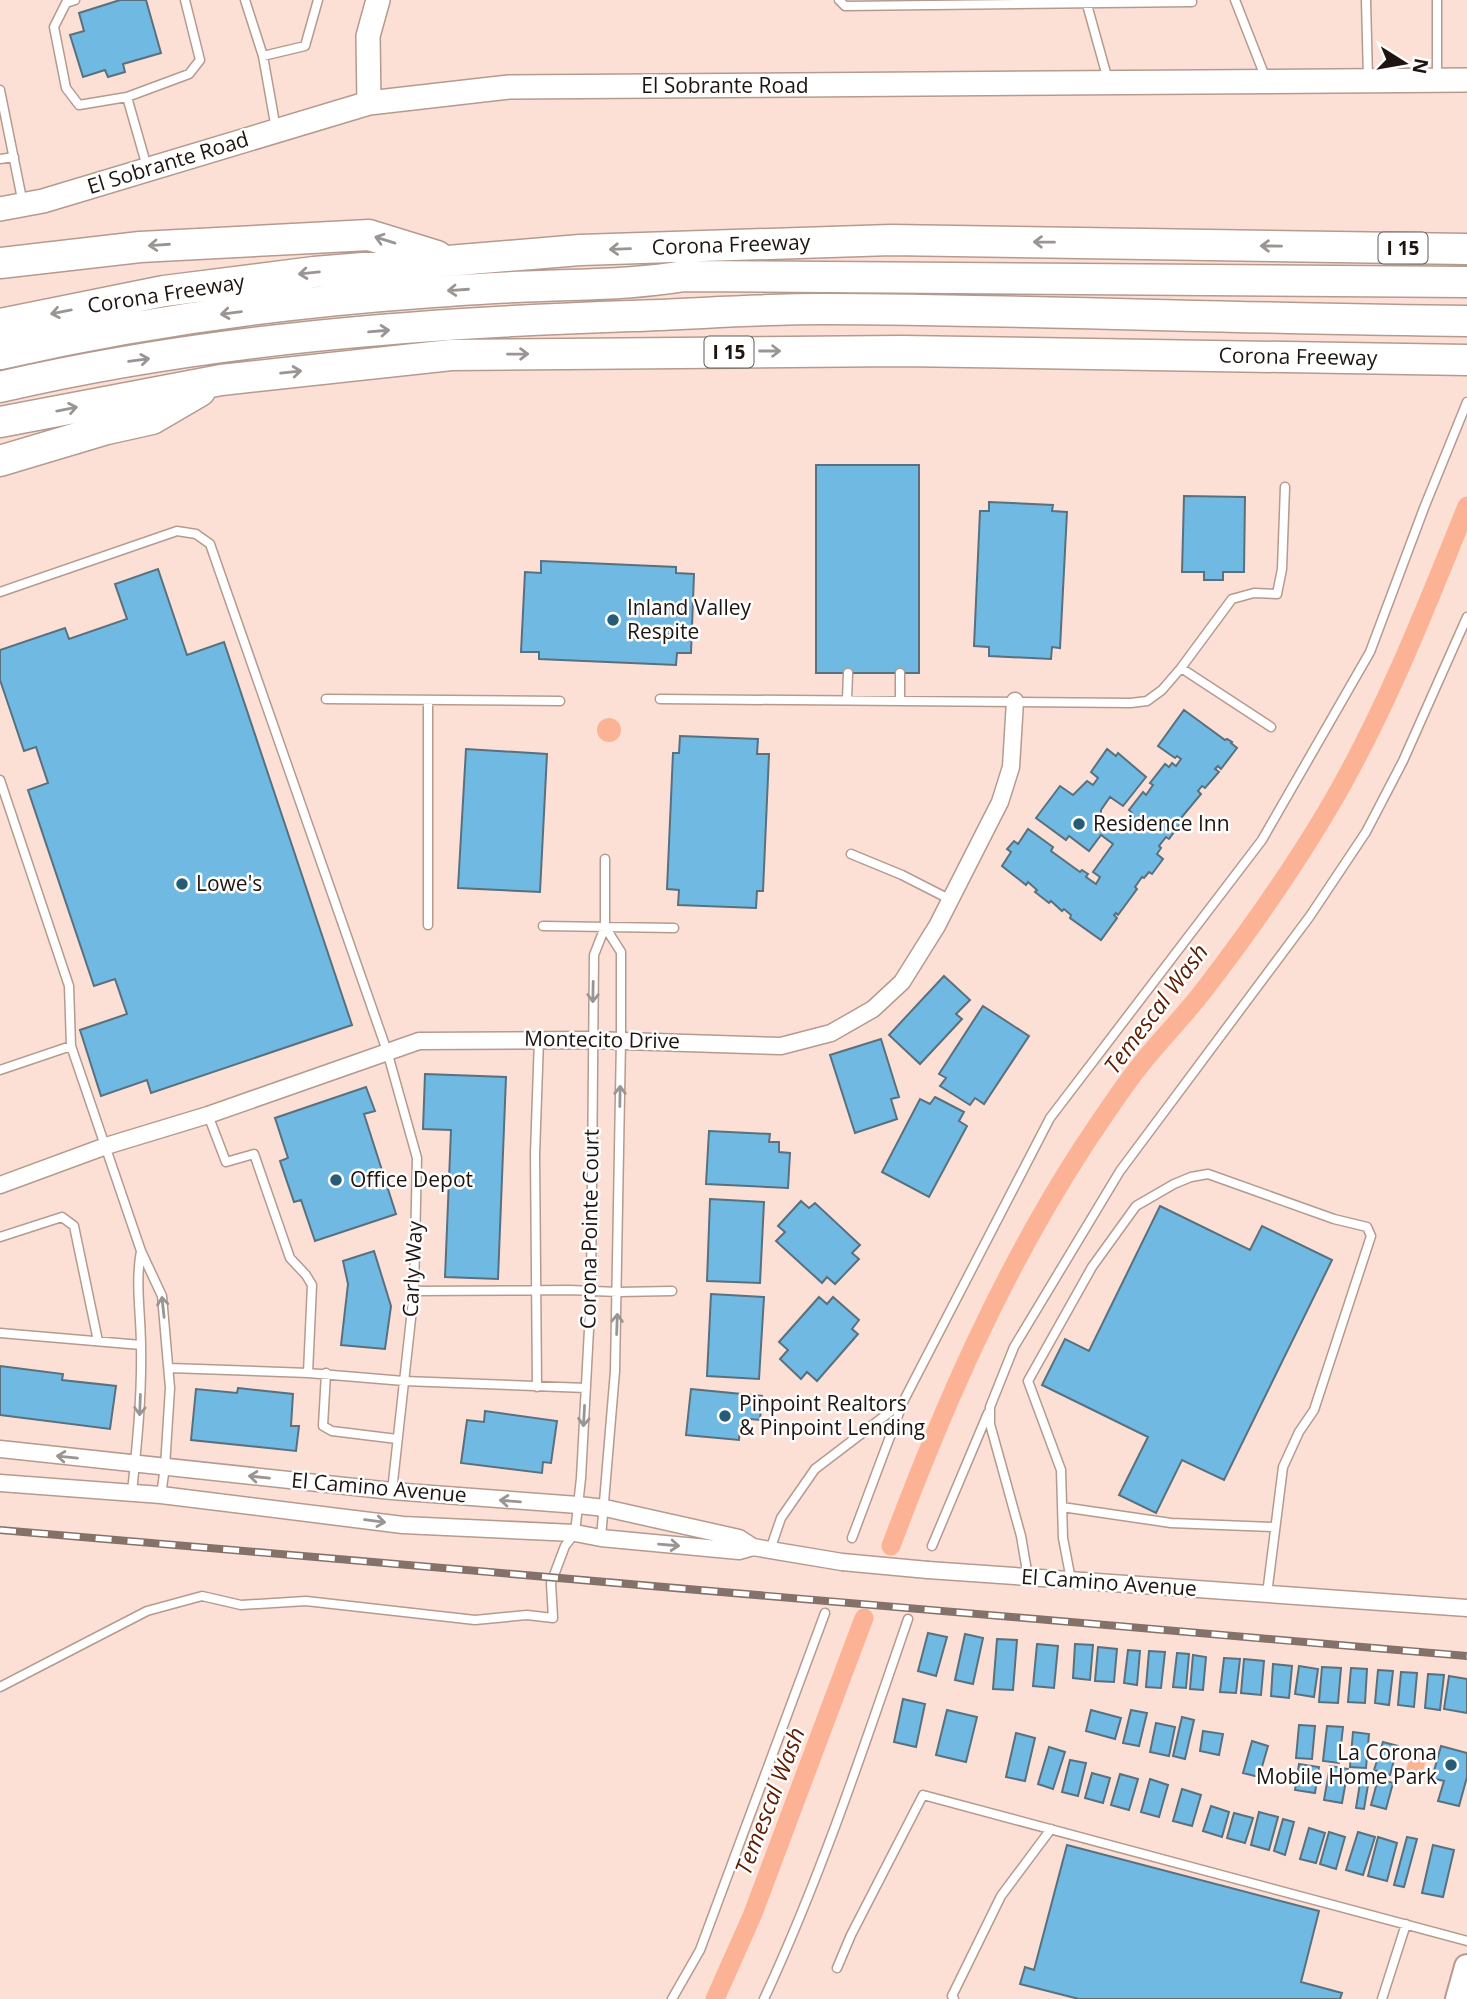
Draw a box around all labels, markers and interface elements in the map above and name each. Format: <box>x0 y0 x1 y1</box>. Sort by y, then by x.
north arrow <box>1369 28 1439 98</box>
text: N <box>1406 56 1435 76</box>
street label: El Sobrante Road <box>641 71 809 99</box>
street label: El Sobrante Road <box>84 124 252 200</box>
street label: Corona Freeway <box>651 227 811 261</box>
one-way arrow <box>375 232 397 245</box>
road number: I 15 <box>1378 232 1428 264</box>
one-way arrow <box>1033 236 1056 249</box>
one-way arrow <box>148 239 171 252</box>
one-way arrow <box>1260 239 1283 252</box>
one-way arrow <box>609 242 632 256</box>
street label: Corona Freeway <box>85 267 247 319</box>
one-way arrow <box>299 267 321 280</box>
one-way arrow <box>447 284 470 297</box>
one-way arrow <box>50 305 73 319</box>
one-way arrow <box>221 306 243 319</box>
one-way arrow <box>367 324 390 337</box>
road number: I 15 <box>704 336 754 368</box>
street label: Corona Freeway <box>1219 341 1378 371</box>
one-way arrow <box>758 344 781 358</box>
one-way arrow <box>506 347 529 361</box>
one-way arrow <box>127 353 150 366</box>
one-way arrow <box>280 366 302 379</box>
one-way arrow <box>55 401 78 415</box>
place label: Inland Valley Respite <box>627 593 751 645</box>
marker: Inland Valley Respite <box>605 612 621 628</box>
place label: Residence Inn <box>1093 809 1230 837</box>
marker: Residence Inn <box>1071 816 1087 832</box>
place label: Lowe's <box>196 869 262 897</box>
marker: Lowe's <box>174 876 190 892</box>
water label: Temescal Wash <box>1096 937 1215 1080</box>
one-way arrow <box>586 981 600 1004</box>
street label: Montecito Drive <box>524 1024 680 1054</box>
one-way arrow <box>613 1085 627 1108</box>
street label: Corona Pointe Court <box>573 1129 605 1329</box>
place label: Office Depot <box>350 1165 473 1193</box>
marker: Office Depot <box>328 1172 344 1188</box>
street label: Carly Way <box>395 1220 429 1318</box>
one-way arrow <box>157 1296 170 1319</box>
one-way arrow <box>610 1312 623 1335</box>
place label: Pinpoint Realtors & Pinpoint Lending <box>739 1389 925 1441</box>
one-way arrow <box>133 1393 147 1416</box>
one-way arrow <box>577 1404 590 1427</box>
marker: Pinpoint Realtors & Pinpoint Lending <box>717 1408 733 1424</box>
one-way arrow <box>56 1450 79 1463</box>
street label: El Camino Avenue <box>290 1465 468 1509</box>
one-way arrow <box>248 1470 271 1483</box>
one-way arrow <box>499 1494 521 1507</box>
one-way arrow <box>363 1515 386 1528</box>
one-way arrow <box>657 1538 680 1551</box>
street label: El Camino Avenue <box>1020 1562 1198 1602</box>
water label: Temescal Wash <box>726 1722 812 1879</box>
place label: La Corona Mobile Home Park <box>1256 1738 1437 1790</box>
marker: La Corona Mobile Home Park <box>1443 1757 1459 1773</box>

